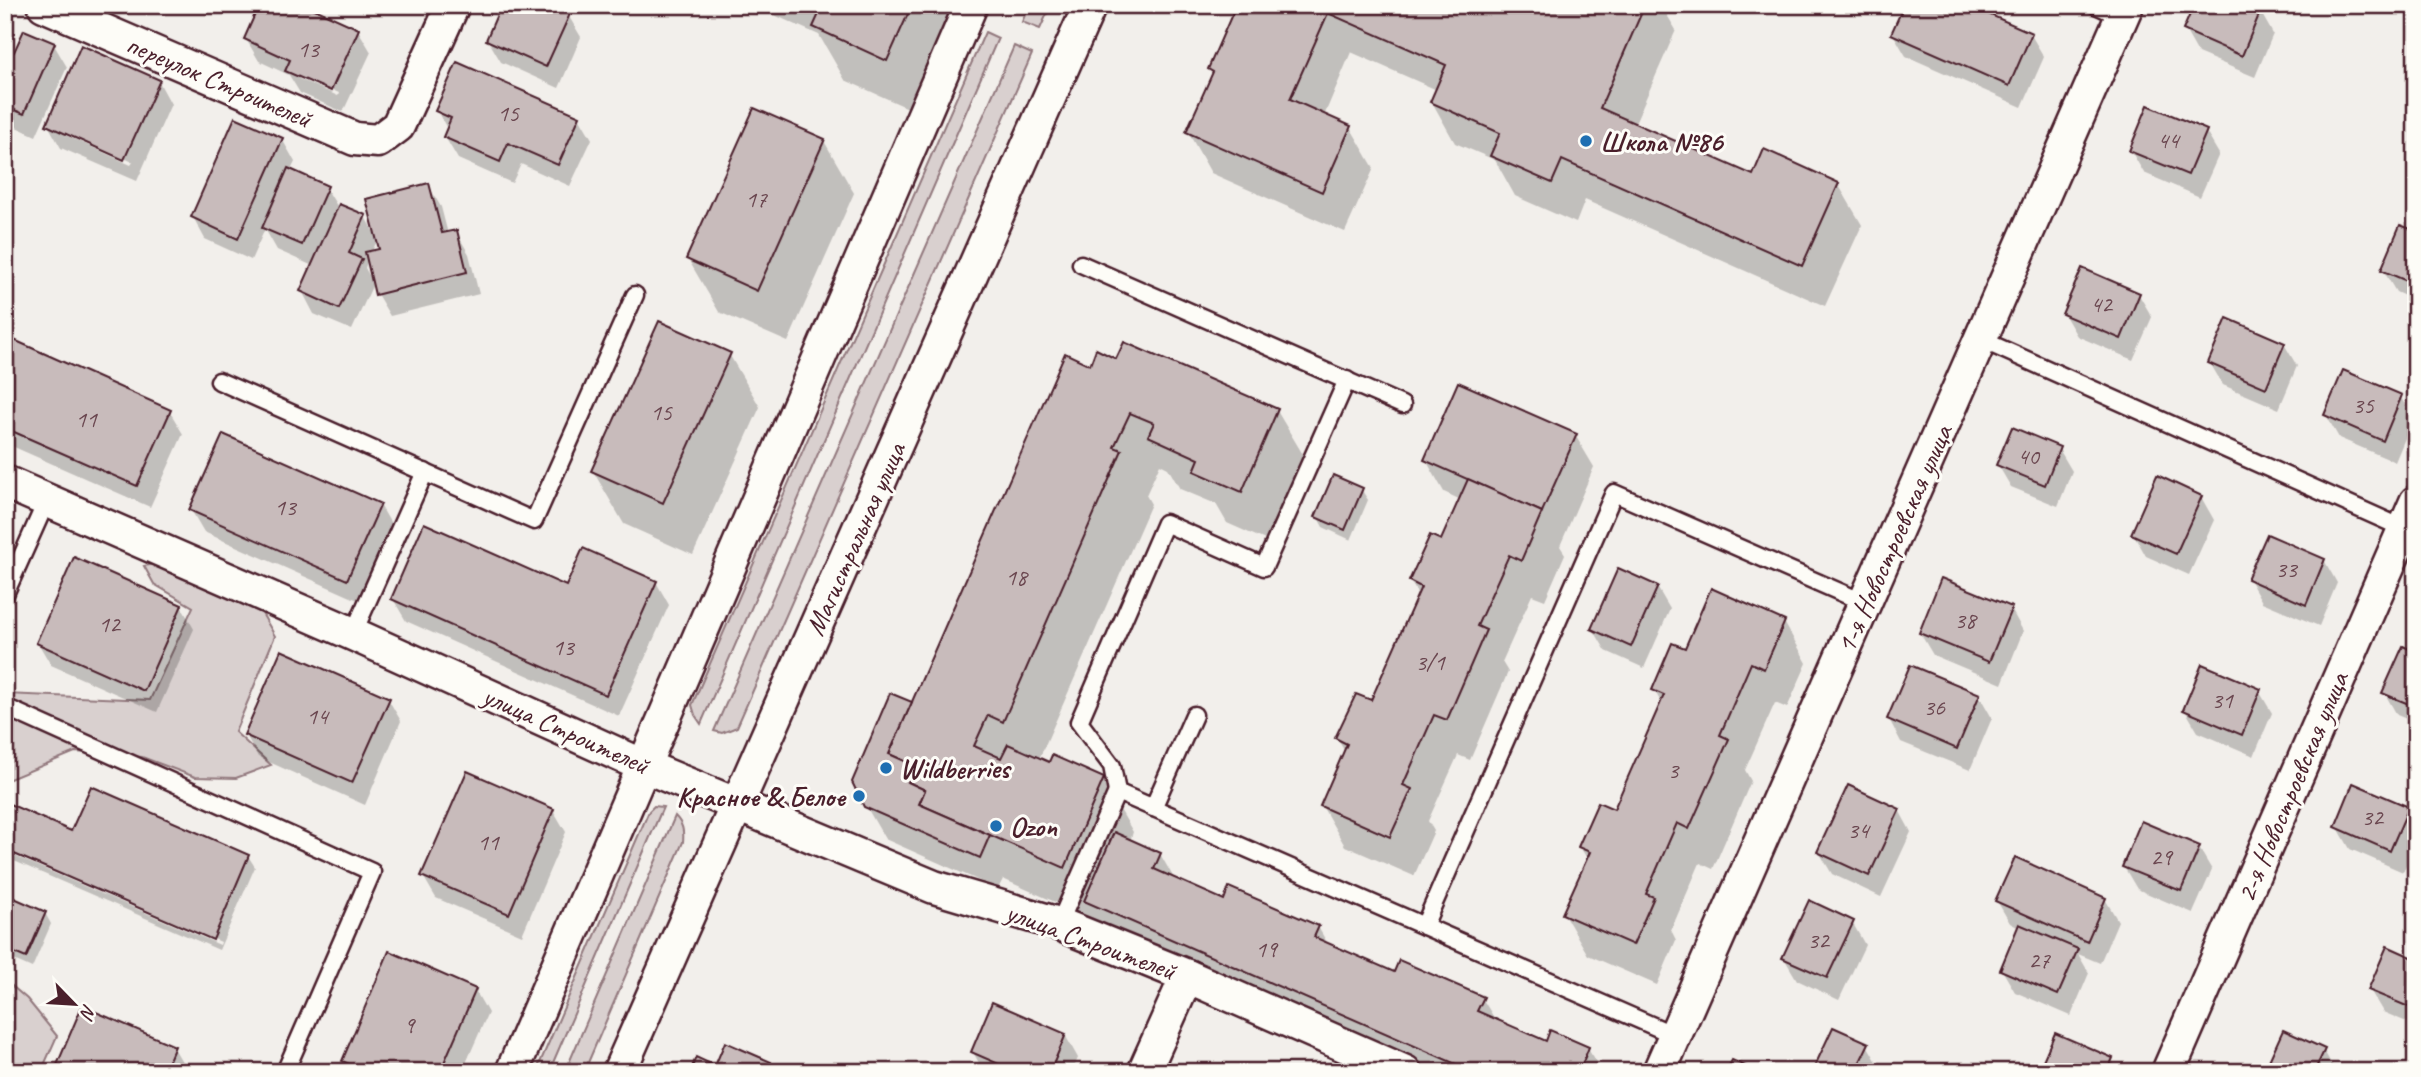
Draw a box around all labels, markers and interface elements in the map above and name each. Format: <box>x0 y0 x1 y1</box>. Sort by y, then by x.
street label: переулок Строителей <box>121 26 318 136</box>
house number: 13 <box>297 34 321 64</box>
house number: 15 <box>497 98 520 128</box>
place label: Школа №86 <box>1600 124 1724 159</box>
house number: 44 <box>2157 125 2181 155</box>
marker: Школа №86 <box>1578 133 1594 149</box>
house number: 17 <box>745 184 768 214</box>
house number: 42 <box>2090 289 2114 319</box>
house number: 35 <box>2352 390 2375 420</box>
house number: 15 <box>650 397 673 427</box>
house number: 11 <box>75 404 98 434</box>
street label: 1-я Новостроевская улица <box>1828 418 1961 659</box>
street label: Магистральная улица <box>797 436 914 641</box>
house number: 40 <box>2017 441 2041 471</box>
house number: 13 <box>274 492 298 522</box>
house number: 33 <box>2275 554 2299 584</box>
house number: 18 <box>1005 562 1029 592</box>
house number: 38 <box>1954 605 1978 635</box>
house number: 12 <box>98 609 122 639</box>
house number: 13 <box>552 632 576 662</box>
house number: 3/1 <box>1415 647 1446 677</box>
street label: 2-я Новостроевская улица <box>2228 665 2357 907</box>
street label: улица Строителей <box>476 677 656 783</box>
house number: 31 <box>2211 685 2234 715</box>
house number: 36 <box>1923 692 1946 722</box>
house number: 14 <box>306 701 330 731</box>
place label: Wildberries <box>900 751 1013 786</box>
house number: 3 <box>1668 755 1681 785</box>
marker: Wildberries <box>878 760 894 776</box>
place label: Красное & Белое <box>676 779 847 814</box>
marker: Красное & Белое <box>851 788 867 804</box>
house number: 32 <box>2361 802 2385 832</box>
place label: Ozon <box>1010 809 1058 844</box>
house number: 34 <box>1847 815 1871 845</box>
marker: Ozon <box>988 818 1004 834</box>
house number: 11 <box>477 827 500 857</box>
house number: 29 <box>2150 842 2174 872</box>
street label: улица Строителей <box>999 893 1182 988</box>
house number: 32 <box>1807 925 1831 955</box>
house number: 19 <box>1255 934 1279 964</box>
house number: 27 <box>2028 945 2051 975</box>
north arrow <box>38 968 108 1038</box>
text: N <box>74 1000 102 1024</box>
house number: 9 <box>404 1010 417 1040</box>

